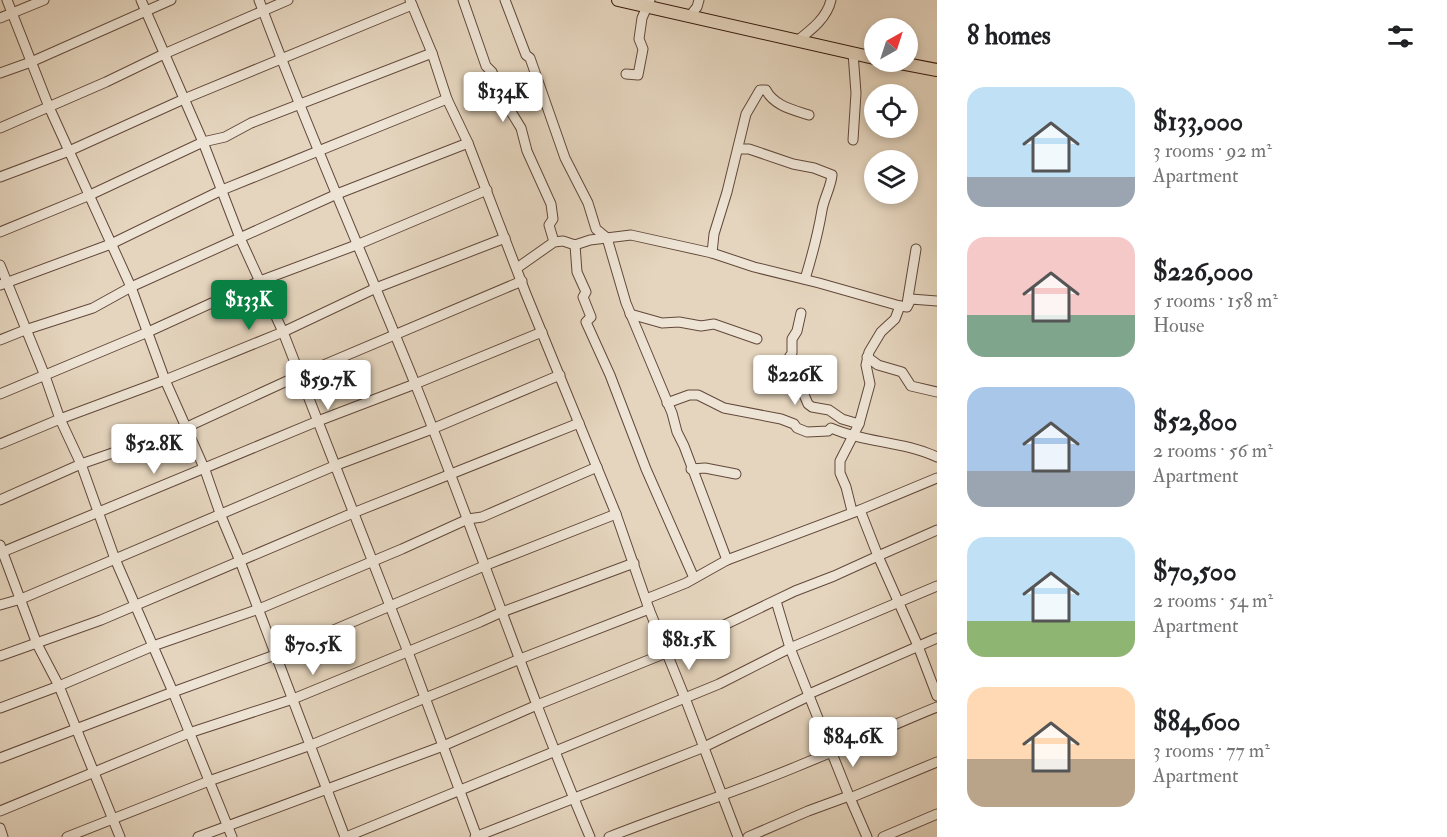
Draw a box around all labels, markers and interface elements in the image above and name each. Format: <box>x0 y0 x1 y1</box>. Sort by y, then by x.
north arrow <box>864 18 918 72</box>
map controls <box>864 18 918 204</box>
text: 8 homes <box>967 20 1051 52</box>
icon: filters <box>1384 20 1417 53</box>
pin: $134K <box>461 72 545 123</box>
text: $134K <box>478 79 528 104</box>
button: locate <box>864 84 918 138</box>
text: $133,000 <box>1153 106 1243 138</box>
icon: home <box>1015 111 1087 183</box>
text: 3 rooms · 92 m² <box>1153 138 1272 163</box>
button: layers <box>864 150 918 204</box>
text: Apartment <box>1153 163 1238 188</box>
text: $226,000 <box>1153 256 1253 288</box>
icon: home <box>1015 261 1087 333</box>
pin: $133K <box>207 280 291 331</box>
text: $133K <box>225 287 273 312</box>
text: 5 rooms · 158 m² <box>1153 288 1278 313</box>
text: House <box>1153 313 1204 338</box>
pin: $226K <box>753 355 837 406</box>
pin: $59.7K <box>279 360 377 411</box>
text: $226K <box>767 362 823 387</box>
text: $59.7K <box>300 367 356 392</box>
text: $52,800 <box>1153 406 1237 438</box>
icon: home <box>1015 411 1087 483</box>
pin: $52.8K <box>105 424 203 475</box>
text: $52.8K <box>125 431 183 456</box>
text: 2 rooms · 56 m² <box>1153 438 1273 463</box>
text: Apartment <box>1153 463 1238 488</box>
text: $70,500 <box>1153 556 1237 588</box>
icon: home <box>1015 561 1087 633</box>
text: 2 rooms · 54 m² <box>1153 588 1273 613</box>
text: Apartment <box>1153 613 1238 638</box>
pin: $81.5K <box>640 620 738 671</box>
pin: $70.5K <box>264 625 362 676</box>
text: $81.5K <box>662 627 716 652</box>
text: $70.5K <box>284 632 342 657</box>
text: $84,600 <box>1153 706 1240 738</box>
icon: home <box>1015 711 1087 783</box>
pin: $84.6K <box>804 717 902 768</box>
text: $84.6K <box>823 724 883 749</box>
text: 3 rooms · 77 m² <box>1153 738 1270 763</box>
text: Apartment <box>1153 763 1238 788</box>

